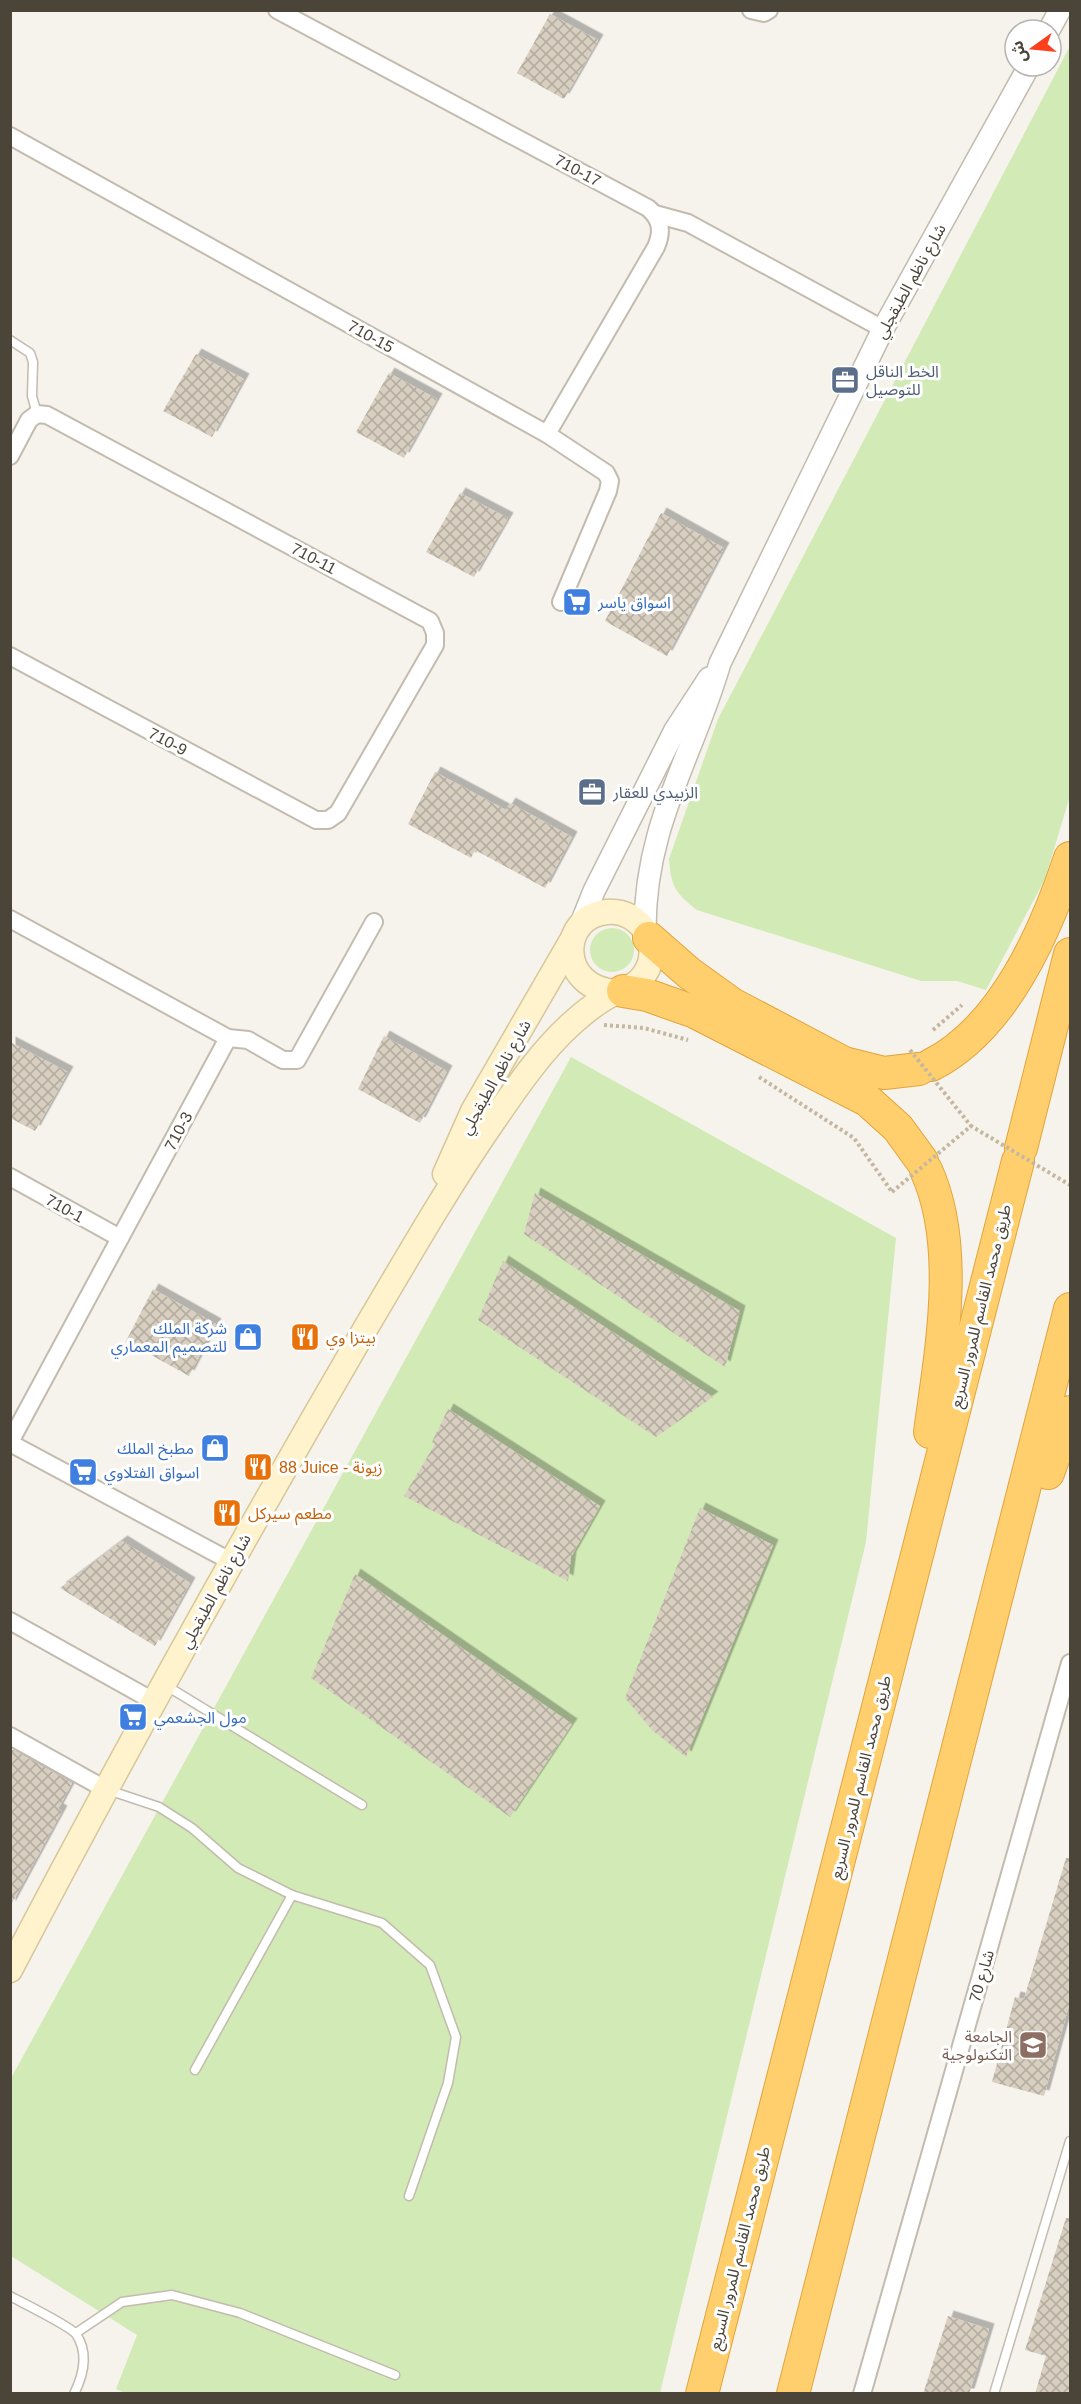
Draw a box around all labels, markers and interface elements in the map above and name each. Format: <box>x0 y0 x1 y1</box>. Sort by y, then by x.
north arrow <box>1003 18 1063 78</box>
text: ش <box>1008 39 1031 65</box>
street label: 710-17 <box>552 151 604 190</box>
street label: شارع ناظم الطبقجلي <box>872 221 952 343</box>
street label: 710-15 <box>345 317 397 356</box>
place label: الخط الناقل للتوصيل <box>866 363 939 399</box>
office icon: الخط الناقل للتوصيل <box>829 364 861 396</box>
street label: 710-11 <box>288 540 339 577</box>
supermarket icon: اسواق ياسر <box>561 586 593 618</box>
place label: اسواق ياسر <box>597 594 671 612</box>
street label: 710-9 <box>146 724 190 759</box>
office icon: الزبيدي للعقار <box>576 776 608 808</box>
place label: الزبيدي للعقار <box>612 784 698 805</box>
street label: شارع ناظم الطبقجلي <box>457 1017 537 1139</box>
street label: 710-3 <box>161 1109 196 1153</box>
street label: 710-1 <box>43 1191 87 1226</box>
street label: طريق محمد القاسم للمرور السريع <box>947 1203 1018 1410</box>
place label: شركة الملك للتصميم المعماري <box>111 1320 227 1359</box>
shop icon: شركة الملك للتصميم المعماري <box>232 1321 264 1353</box>
restaurant icon: بيتزا وي <box>289 1321 321 1353</box>
place label: بيتزا وي <box>326 1329 376 1350</box>
shop icon: مطبخ الملك <box>199 1432 231 1464</box>
place label: مطبخ الملك <box>117 1440 194 1461</box>
restaurant icon: 88 Juice - زيونة <box>242 1451 274 1483</box>
supermarket icon: اسواق الفتلاوي <box>67 1456 99 1488</box>
place label: 88 Juice - زيونة <box>279 1459 383 1477</box>
place label: اسواق الفتلاوي <box>104 1464 199 1485</box>
restaurant icon: مطعم سيركل <box>211 1497 243 1529</box>
place label: مطعم سيركل <box>248 1505 332 1526</box>
street label: شارع ناظم الطبقجلي <box>177 1531 257 1653</box>
street label: طريق محمد القاسم للمرور السريع <box>827 1674 898 1881</box>
supermarket icon: مول الجشعمي <box>117 1701 149 1733</box>
place label: مول الجشعمي <box>154 1709 247 1730</box>
street label: شارع 70 <box>966 1948 1001 2005</box>
place label: الجامعة التكنولوجية <box>942 2028 1012 2064</box>
school or university icon: الجامعة التكنولوجية <box>1017 2029 1049 2061</box>
street label: طريق محمد القاسم للمرور السريع <box>706 2145 777 2352</box>

